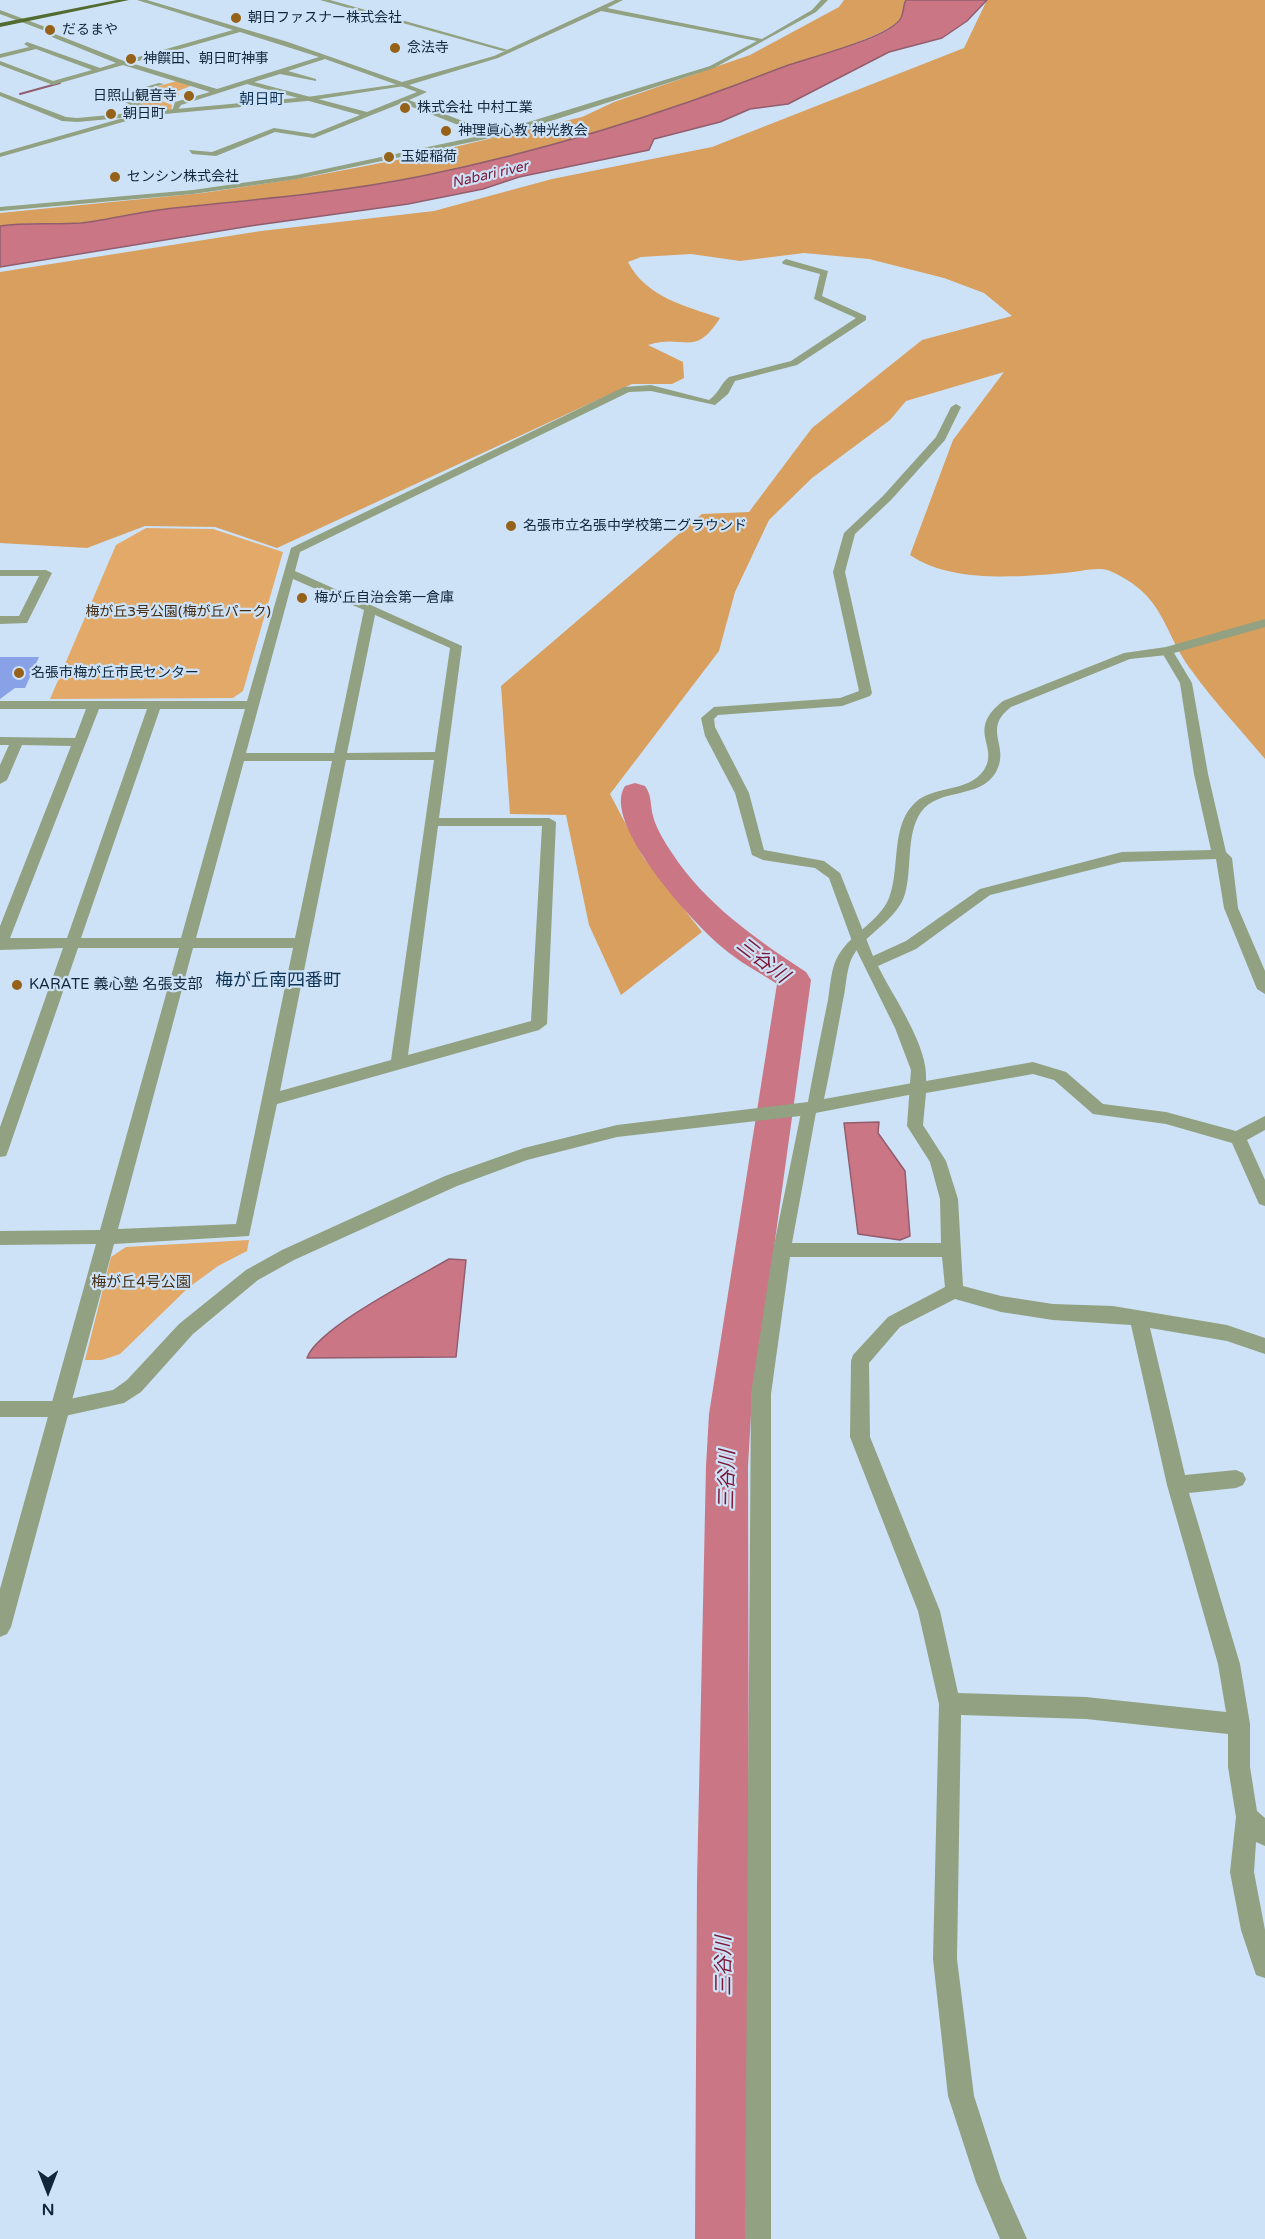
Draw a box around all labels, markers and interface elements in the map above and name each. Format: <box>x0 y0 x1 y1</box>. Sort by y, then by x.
place label: 朝日ファスナー株式会社 <box>248 10 402 26</box>
marker: 朝日ファスナー株式会社 <box>229 11 243 25</box>
place label: だるまや <box>62 22 118 38</box>
marker: だるまや <box>43 23 57 37</box>
place label: 念法寺 <box>407 40 449 56</box>
marker: 念法寺 <box>388 41 402 55</box>
place label: 神饌田、朝日町神事 <box>143 51 269 67</box>
marker: 神饌田、朝日町神事 <box>124 52 138 66</box>
place label: 日照山観音寺 <box>93 88 177 104</box>
marker: 日照山観音寺 <box>182 89 196 103</box>
district label: 朝日町 <box>240 91 284 109</box>
place label: 株式会社 中村工業 <box>417 100 533 116</box>
marker: 株式会社 中村工業 <box>398 101 412 115</box>
place label: 朝日町 <box>123 106 165 122</box>
marker: 朝日町 <box>104 107 118 121</box>
place label: 神理眞心教 神光教会 <box>458 123 588 139</box>
marker: 神理眞心教 神光教会 <box>439 124 453 138</box>
place label: 玉姫稲荷 <box>401 149 457 165</box>
marker: 玉姫稲荷 <box>382 150 396 164</box>
water label: Nabari river <box>450 158 530 192</box>
place label: センシン株式会社 <box>127 169 239 185</box>
marker: センシン株式会社 <box>108 170 122 184</box>
place label: 名張市立名張中学校第二グラウンド <box>523 518 747 534</box>
marker: 名張市立名張中学校第二グラウンド <box>504 519 518 533</box>
place label: 梅が丘自治会第一倉庫 <box>314 590 454 606</box>
marker: 梅が丘自治会第一倉庫 <box>295 591 309 605</box>
park label: 梅が丘3号公園(梅が丘パーク) <box>85 604 271 620</box>
place label: 名張市梅が丘市民センター <box>31 665 199 681</box>
marker: 名張市梅が丘市民センター <box>12 666 26 680</box>
water label: 三谷川 <box>731 933 793 989</box>
district label: 梅が丘南四番町 <box>215 970 341 992</box>
place label: KARATE 義心塾 名張支部 <box>29 976 202 994</box>
marker: KARATE 義心塾 名張支部 <box>10 978 24 992</box>
park label: 梅が丘4号公園 <box>91 1274 191 1292</box>
water label: 三谷川 <box>715 1450 741 1510</box>
water label: 三谷川 <box>713 1936 737 1996</box>
north arrow <box>18 2161 78 2221</box>
text: N <box>42 2199 54 2219</box>

